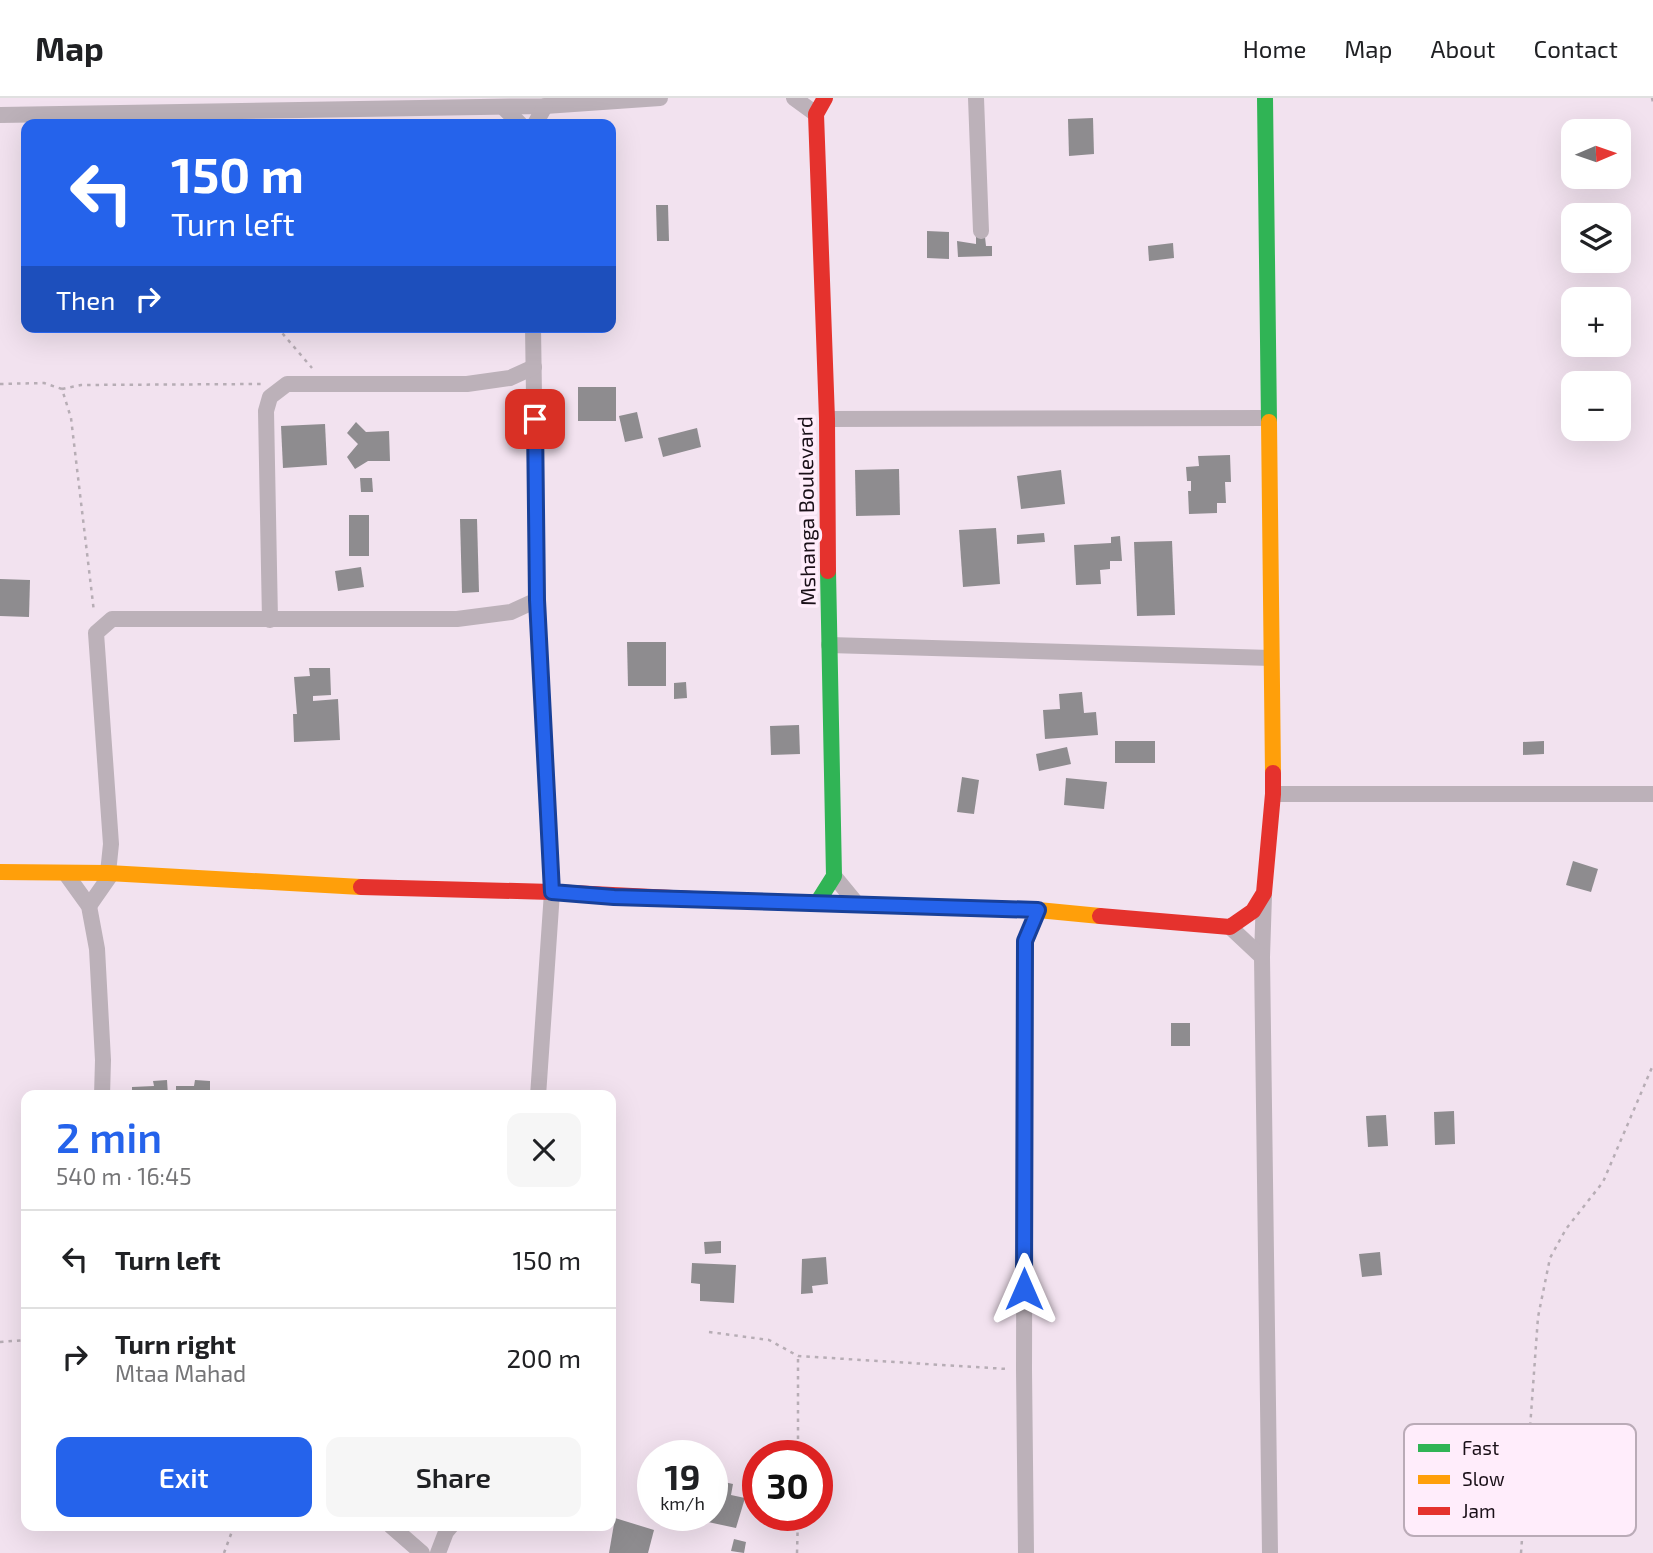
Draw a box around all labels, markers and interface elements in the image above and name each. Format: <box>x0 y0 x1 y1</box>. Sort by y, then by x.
text: Map <box>35 28 104 68</box>
text: Home <box>1243 34 1306 63</box>
text: Map <box>1344 34 1392 63</box>
text: About <box>1430 34 1496 63</box>
text: Contact <box>1534 34 1618 63</box>
north arrow <box>1561 119 1631 189</box>
map controls <box>1561 119 1631 441</box>
text: 150 m <box>171 144 304 203</box>
icon: left <box>56 147 147 238</box>
button: layers <box>1561 203 1631 273</box>
text: Turn left <box>171 204 295 242</box>
icon: right <box>129 280 167 318</box>
text: Then <box>56 284 115 315</box>
button: + <box>1561 287 1631 357</box>
button: − <box>1561 371 1631 441</box>
pin <box>505 389 565 449</box>
icon: arrive <box>516 400 554 438</box>
street label: Mshanga Boulevard <box>791 416 820 606</box>
text: 2 min <box>56 1111 162 1161</box>
button: close <box>507 1113 581 1187</box>
text: 540 m · 16:45 <box>56 1162 192 1190</box>
icon: left <box>56 1240 94 1278</box>
text: Turn left <box>115 1244 221 1275</box>
text: 150 m <box>512 1244 581 1275</box>
position arrow <box>987 1252 1061 1326</box>
text: Turn right <box>115 1328 236 1359</box>
icon: right <box>56 1338 94 1376</box>
text: 200 m <box>506 1342 581 1373</box>
text: Mtaa Mahad <box>115 1359 246 1387</box>
legend <box>1404 1424 1636 1536</box>
text: Fast <box>1462 1436 1499 1459</box>
button: Exit <box>56 1437 312 1517</box>
button: Share <box>326 1437 581 1517</box>
speed limit sign: 30 <box>742 1440 833 1531</box>
text: 19 <box>665 1455 700 1497</box>
text: Slow <box>1462 1467 1505 1490</box>
text: km/h <box>660 1492 705 1514</box>
text: Jam <box>1462 1499 1496 1522</box>

